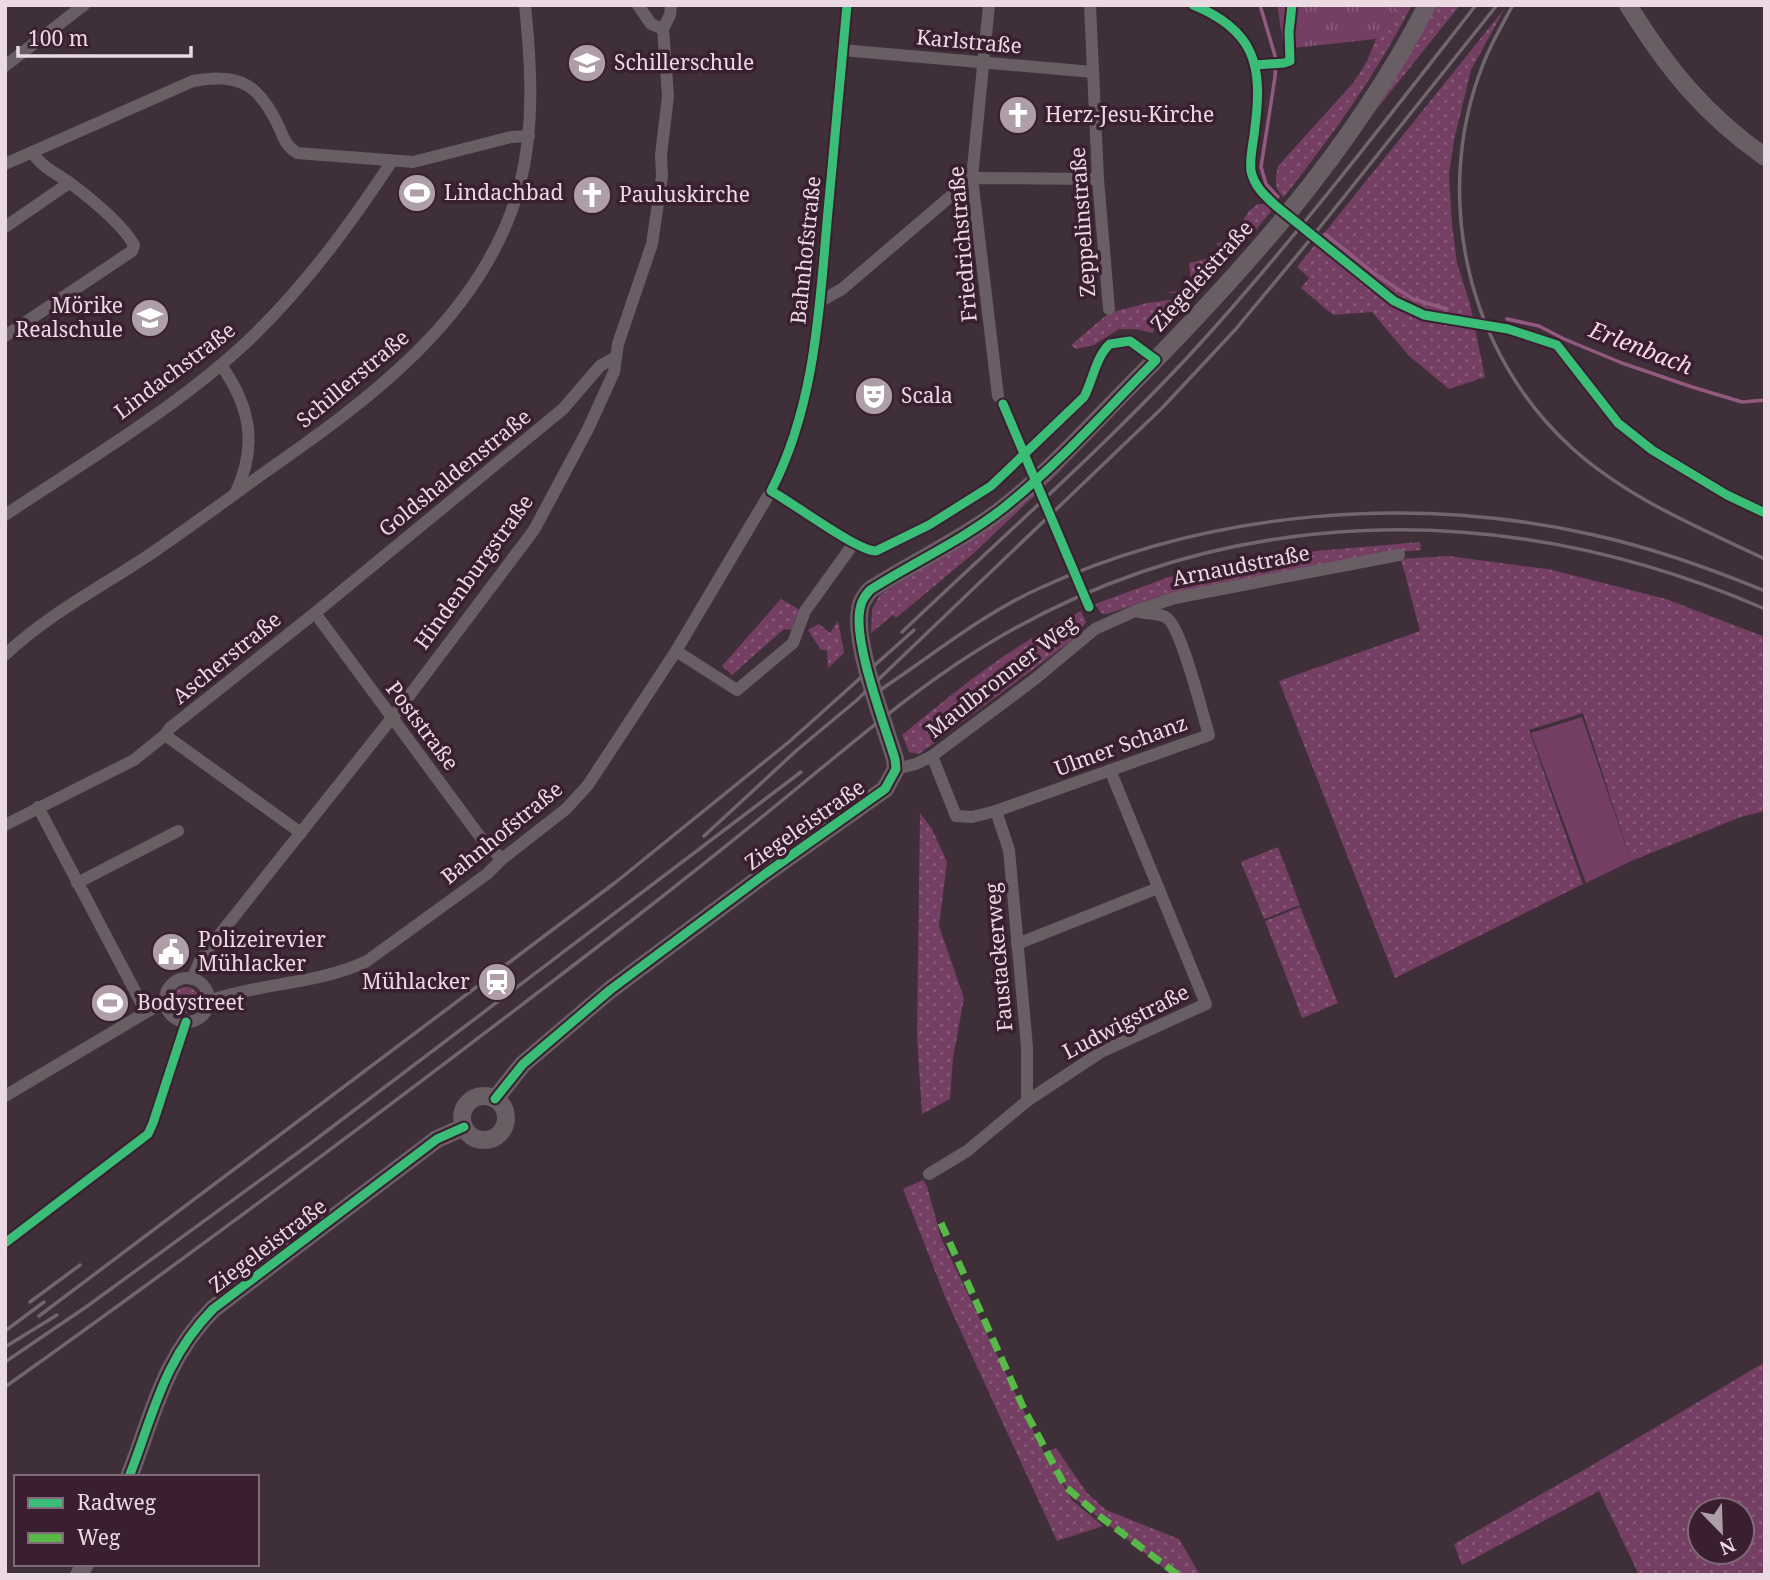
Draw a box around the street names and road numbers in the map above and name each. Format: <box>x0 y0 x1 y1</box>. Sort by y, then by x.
street label: Karlstraße <box>915 22 1023 60</box>
street label: Zeppelinstraße <box>1063 146 1101 298</box>
street label: Friedrichstraße <box>941 165 983 323</box>
street label: Bahnhofstraße <box>783 175 827 325</box>
street label: Ziegeleistraße <box>1144 214 1259 337</box>
street label: Lindachstraße <box>108 315 241 425</box>
street label: Schillerstraße <box>290 323 415 434</box>
street label: Goldshaldenstraße <box>372 402 536 542</box>
street label: Hindenburgstraße <box>407 488 539 654</box>
street label: Arnaudstraße <box>1170 538 1312 592</box>
street label: Ascherstraße <box>166 605 286 710</box>
street label: Maulbronner Weg <box>921 608 1083 744</box>
street label: Poststraße <box>380 675 465 776</box>
street label: Ulmer Schanz <box>1050 708 1191 782</box>
street label: Ziegeleistraße <box>739 772 870 876</box>
street label: Bahnhofstraße <box>435 775 568 890</box>
street label: Faustackerweg <box>977 881 1018 1033</box>
street label: Ludwigstraße <box>1058 977 1194 1065</box>
street label: Ziegeleistraße <box>203 1192 332 1299</box>

